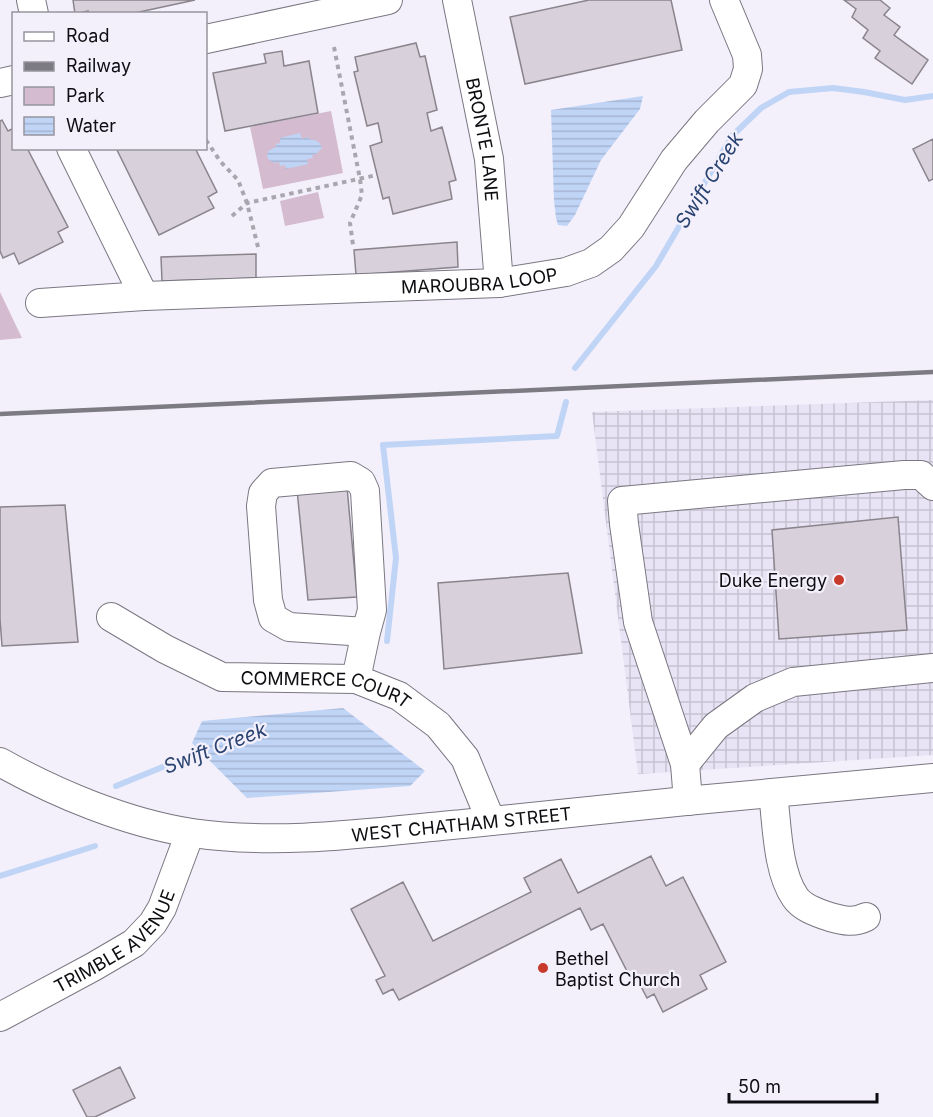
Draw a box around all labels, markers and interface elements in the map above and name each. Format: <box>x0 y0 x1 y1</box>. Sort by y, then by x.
legend <box>12 12 207 150</box>
text: Road <box>66 25 109 46</box>
text: Railway <box>66 55 131 76</box>
street label: BRONTE LANE <box>462 76 503 202</box>
text: Park <box>66 85 105 106</box>
text: Water <box>66 115 116 136</box>
water label: Swift Creek <box>670 127 749 233</box>
street label: MAROUBRA LOOP <box>401 263 559 297</box>
place label: Duke Energy <box>719 570 827 591</box>
marker: Duke Energy <box>832 573 846 587</box>
street label: COMMERCE COURT <box>240 667 415 712</box>
water label: Swift Creek <box>160 717 271 779</box>
street label: WEST CHATHAM STREET <box>351 802 573 845</box>
street label: TRIMBLE AVENUE <box>50 886 178 997</box>
place label: Bethel Baptist Church <box>555 948 680 990</box>
marker: Bethel Baptist Church <box>536 961 550 975</box>
scale bar <box>729 1066 878 1104</box>
text: 50 m <box>738 1076 781 1097</box>

